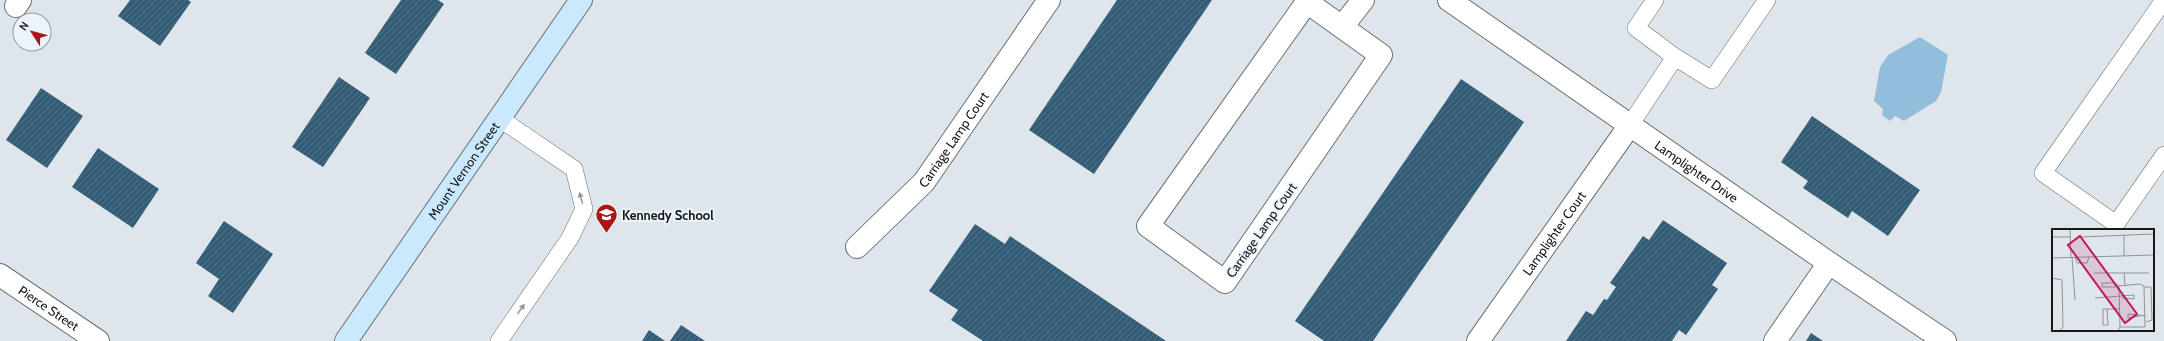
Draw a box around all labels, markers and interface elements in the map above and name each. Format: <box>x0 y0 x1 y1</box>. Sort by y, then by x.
north arrow <box>12 12 52 52</box>
text: N <box>16 19 32 33</box>
street label: Carriage Lamp Court <box>915 88 992 191</box>
street label: Mount Vernon Street <box>424 118 503 222</box>
street label: Lamplighter Drive <box>1652 137 1742 206</box>
street label: Carriage Lamp Court <box>1222 179 1300 281</box>
street label: Lamplighter Court <box>1519 187 1589 278</box>
one-way arrow <box>578 192 584 204</box>
school or university icon: Kennedy School <box>593 202 619 235</box>
place label: Kennedy School <box>622 207 714 223</box>
inset map <box>2052 229 2154 331</box>
street label: Pierce Street <box>16 282 83 334</box>
one-way arrow <box>517 304 525 314</box>

